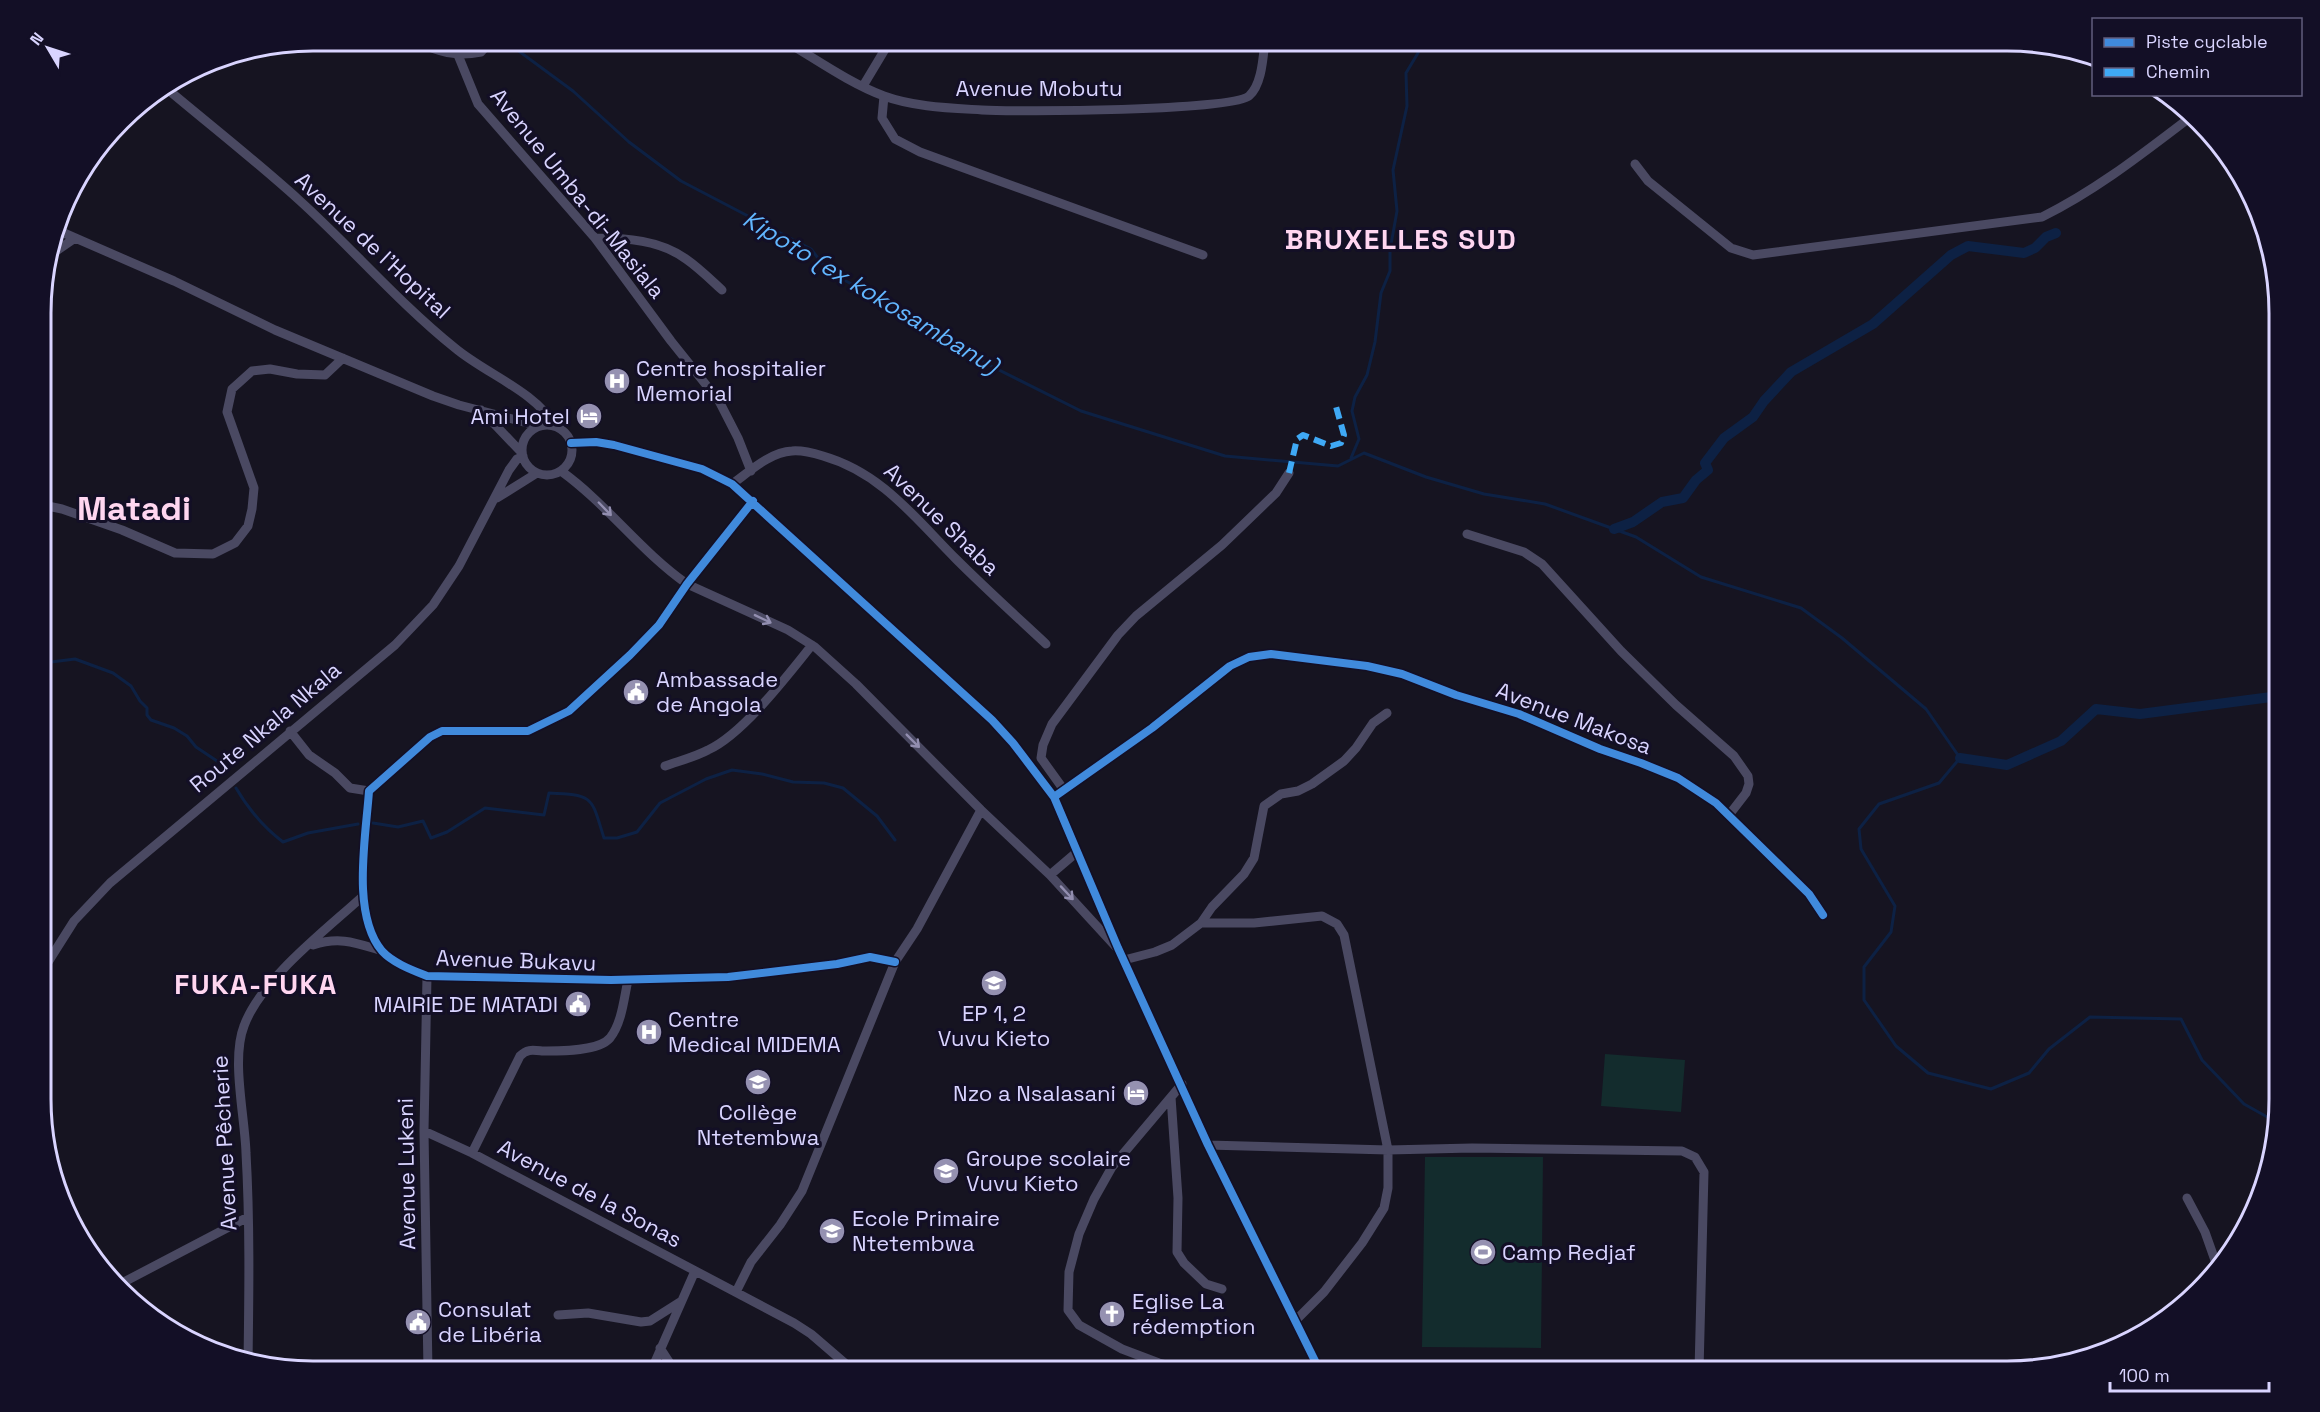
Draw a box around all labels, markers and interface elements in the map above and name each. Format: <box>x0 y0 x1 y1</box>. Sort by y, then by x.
north arrow <box>18 18 78 78</box>
legend <box>2092 18 2302 96</box>
text: N <box>25 28 48 50</box>
text: Piste cyclable <box>2146 30 2268 53</box>
text: Chemin <box>2146 60 2210 83</box>
street label: Avenue Mobutu <box>955 74 1123 102</box>
street label: Avenue Umba-di-Masiala <box>485 82 672 304</box>
street label: Avenue de l'Hopital <box>289 166 457 324</box>
water label: Kipoto (ex kokosambanu) <box>737 203 1006 382</box>
district label: BRUXELLES SUD <box>1285 221 1517 257</box>
place label: Centre hospitalier Memorial <box>636 354 826 407</box>
hospital icon: Centre hospitalier Memorial <box>602 366 632 396</box>
hotel icon: Ami Hotel <box>574 401 604 431</box>
place label: Ami Hotel <box>470 402 570 430</box>
street label: Avenue Shaba <box>878 457 1006 581</box>
district label: Matadi <box>77 487 191 530</box>
one-way arrow <box>598 501 612 516</box>
one-way arrow <box>754 613 772 625</box>
street label: Route Nkala Nkala <box>184 655 347 798</box>
place label: Ambassade de Angola <box>656 665 778 718</box>
street label: Avenue Makosa <box>1492 676 1656 761</box>
public building icon: Ambassade de Angola <box>621 677 651 707</box>
one-way arrow <box>906 733 921 748</box>
one-way arrow <box>1060 885 1074 900</box>
street label: Avenue Bukavu <box>435 943 597 977</box>
district label: FUKA-FUKA <box>174 966 338 1002</box>
school or university icon: EP 1, 2 Vuvu Kieto <box>979 968 1009 998</box>
public building icon: MAIRIE DE MATADI <box>563 989 593 1019</box>
place label: MAIRIE DE MATADI <box>374 990 558 1018</box>
place label: EP 1, 2 Vuvu Kieto <box>938 999 1050 1052</box>
place label: Centre Medical MIDEMA <box>668 1005 841 1058</box>
hospital icon: Centre Medical MIDEMA <box>634 1017 664 1047</box>
street label: Avenue Pêcherie <box>205 1055 243 1231</box>
school or university icon: Collège Ntetembwa <box>743 1067 773 1097</box>
hotel icon: Nzo a Nsalasani <box>1121 1078 1151 1108</box>
place label: Nzo a Nsalasani <box>953 1079 1116 1107</box>
street label: Avenue Lukeni <box>391 1098 421 1250</box>
place label: Collège Ntetembwa <box>697 1098 820 1151</box>
street label: Avenue de la Sonas <box>493 1133 687 1253</box>
place label: Groupe scolaire Vuvu Kieto <box>966 1144 1131 1197</box>
school or university icon: Groupe scolaire Vuvu Kieto <box>931 1156 961 1186</box>
place label: Ecole Primaire Ntetembwa <box>852 1204 1000 1257</box>
school or university icon: Ecole Primaire Ntetembwa <box>817 1216 847 1246</box>
sports icon: Camp Redjaf <box>1468 1237 1498 1267</box>
place label: Camp Redjaf <box>1502 1238 1636 1266</box>
place label: Eglise La rédemption <box>1132 1287 1255 1340</box>
place label: Consulat de Libéria <box>438 1295 542 1348</box>
church icon: Eglise La rédemption <box>1097 1299 1127 1329</box>
public building icon: Consulat de Libéria <box>403 1307 433 1337</box>
scale bar <box>2110 1355 2269 1393</box>
text: 100 m <box>2119 1364 2170 1387</box>

